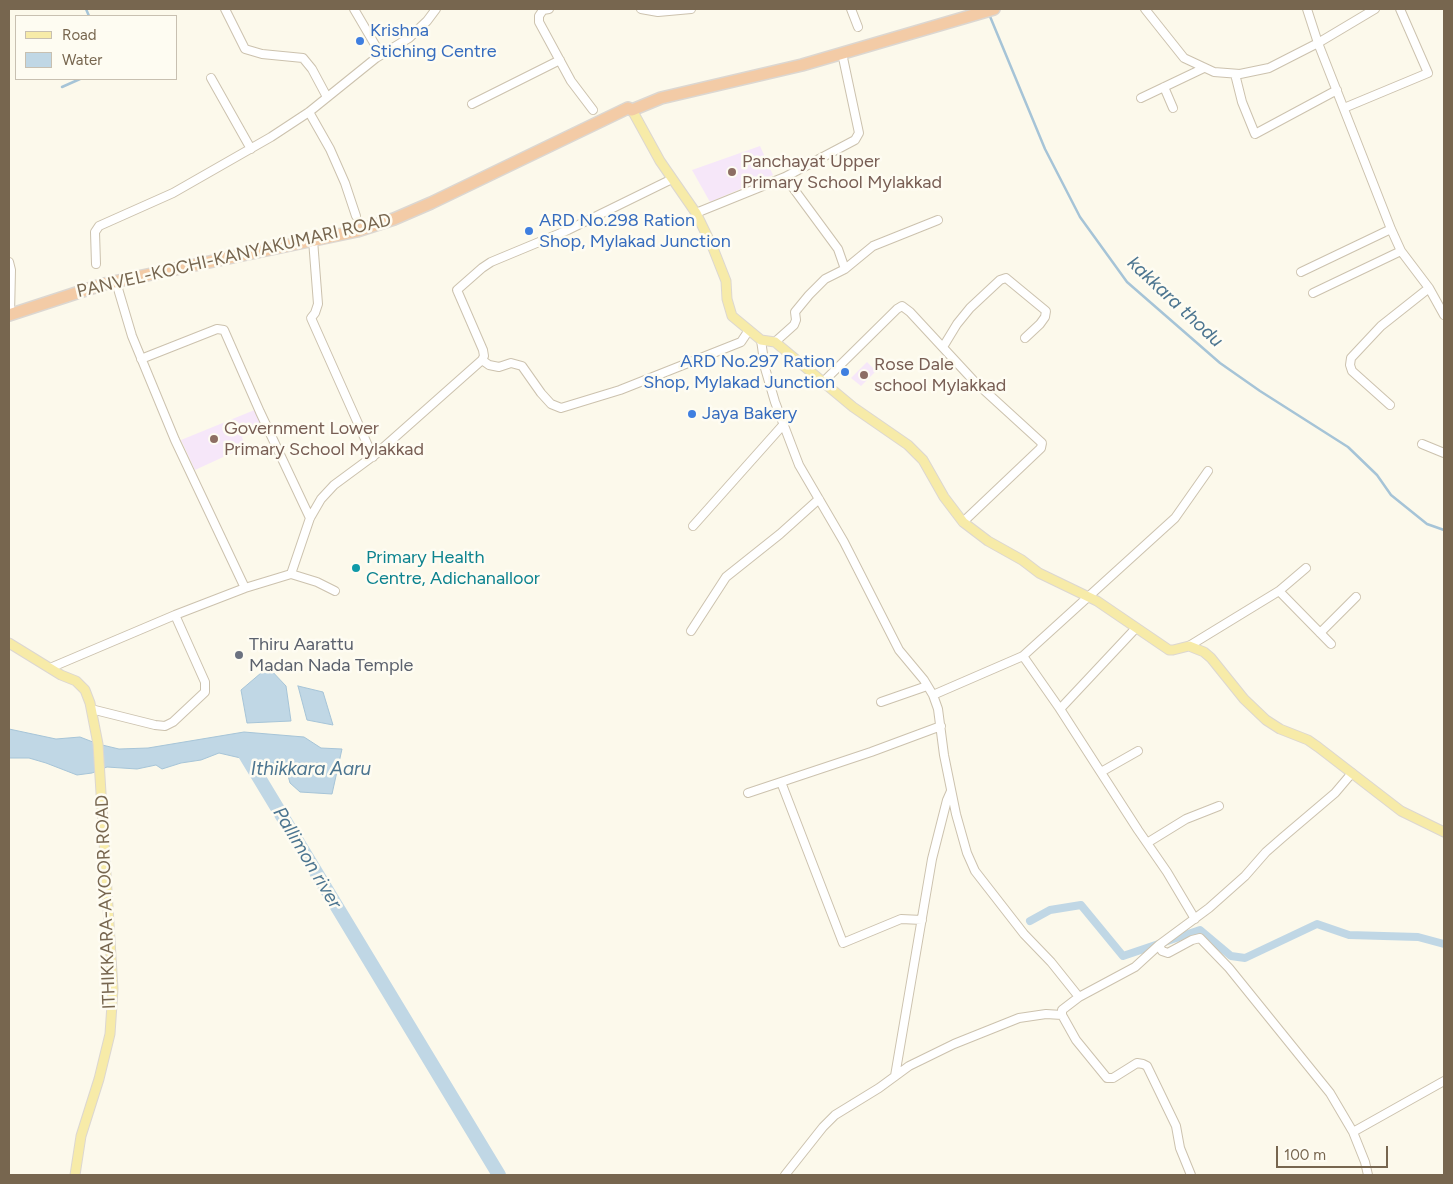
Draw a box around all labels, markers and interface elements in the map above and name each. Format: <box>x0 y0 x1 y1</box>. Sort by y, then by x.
legend <box>15 15 178 80</box>
place label: Krishna Stiching Centre <box>370 20 497 62</box>
text: Road <box>62 26 97 44</box>
marker: Krishna Stiching Centre <box>354 35 366 47</box>
text: Water <box>62 51 102 69</box>
place label: Panchayat Upper Primary School Mylakkad <box>742 151 942 193</box>
marker: Panchayat Upper Primary School Mylakkad <box>726 166 738 178</box>
street label: PANVEL-KOCHI-KANYAKUMARI ROAD <box>75 209 393 303</box>
place label: ARD No.298 Ration Shop, Mylakad Junction <box>539 210 731 252</box>
marker: ARD No.298 Ration Shop, Mylakad Junction <box>523 225 535 237</box>
water label: kakkara thodu <box>1122 252 1228 352</box>
place label: ARD No.297 Ration Shop, Mylakad Junction <box>643 351 835 394</box>
place label: Rose Dale school Mylakkad <box>874 354 1006 396</box>
marker: ARD No.297 Ration Shop, Mylakad Junction <box>839 366 851 378</box>
marker: Rose Dale school Mylakkad <box>858 369 870 381</box>
place label: Jaya Bakery <box>702 403 797 425</box>
marker: Jaya Bakery <box>686 408 698 420</box>
place label: Government Lower Primary School Mylakkad <box>224 418 424 460</box>
marker: Government Lower Primary School Mylakkad <box>208 433 220 445</box>
place label: Primary Health Centre, Adichanalloor <box>366 547 540 590</box>
marker: Primary Health Centre, Adichanalloor <box>350 562 362 574</box>
place label: Thiru Aarattu Madan Nada Temple <box>249 634 413 676</box>
marker: Thiru Aarattu Madan Nada Temple <box>233 649 245 661</box>
water label: Ithikkara Aaru <box>251 758 371 780</box>
street label: ITHIKKARA-AYOOR ROAD <box>91 794 121 1010</box>
water label: Pallimon river <box>268 803 346 913</box>
scale bar <box>1278 1136 1390 1168</box>
text: 100 m <box>1284 1146 1326 1164</box>

